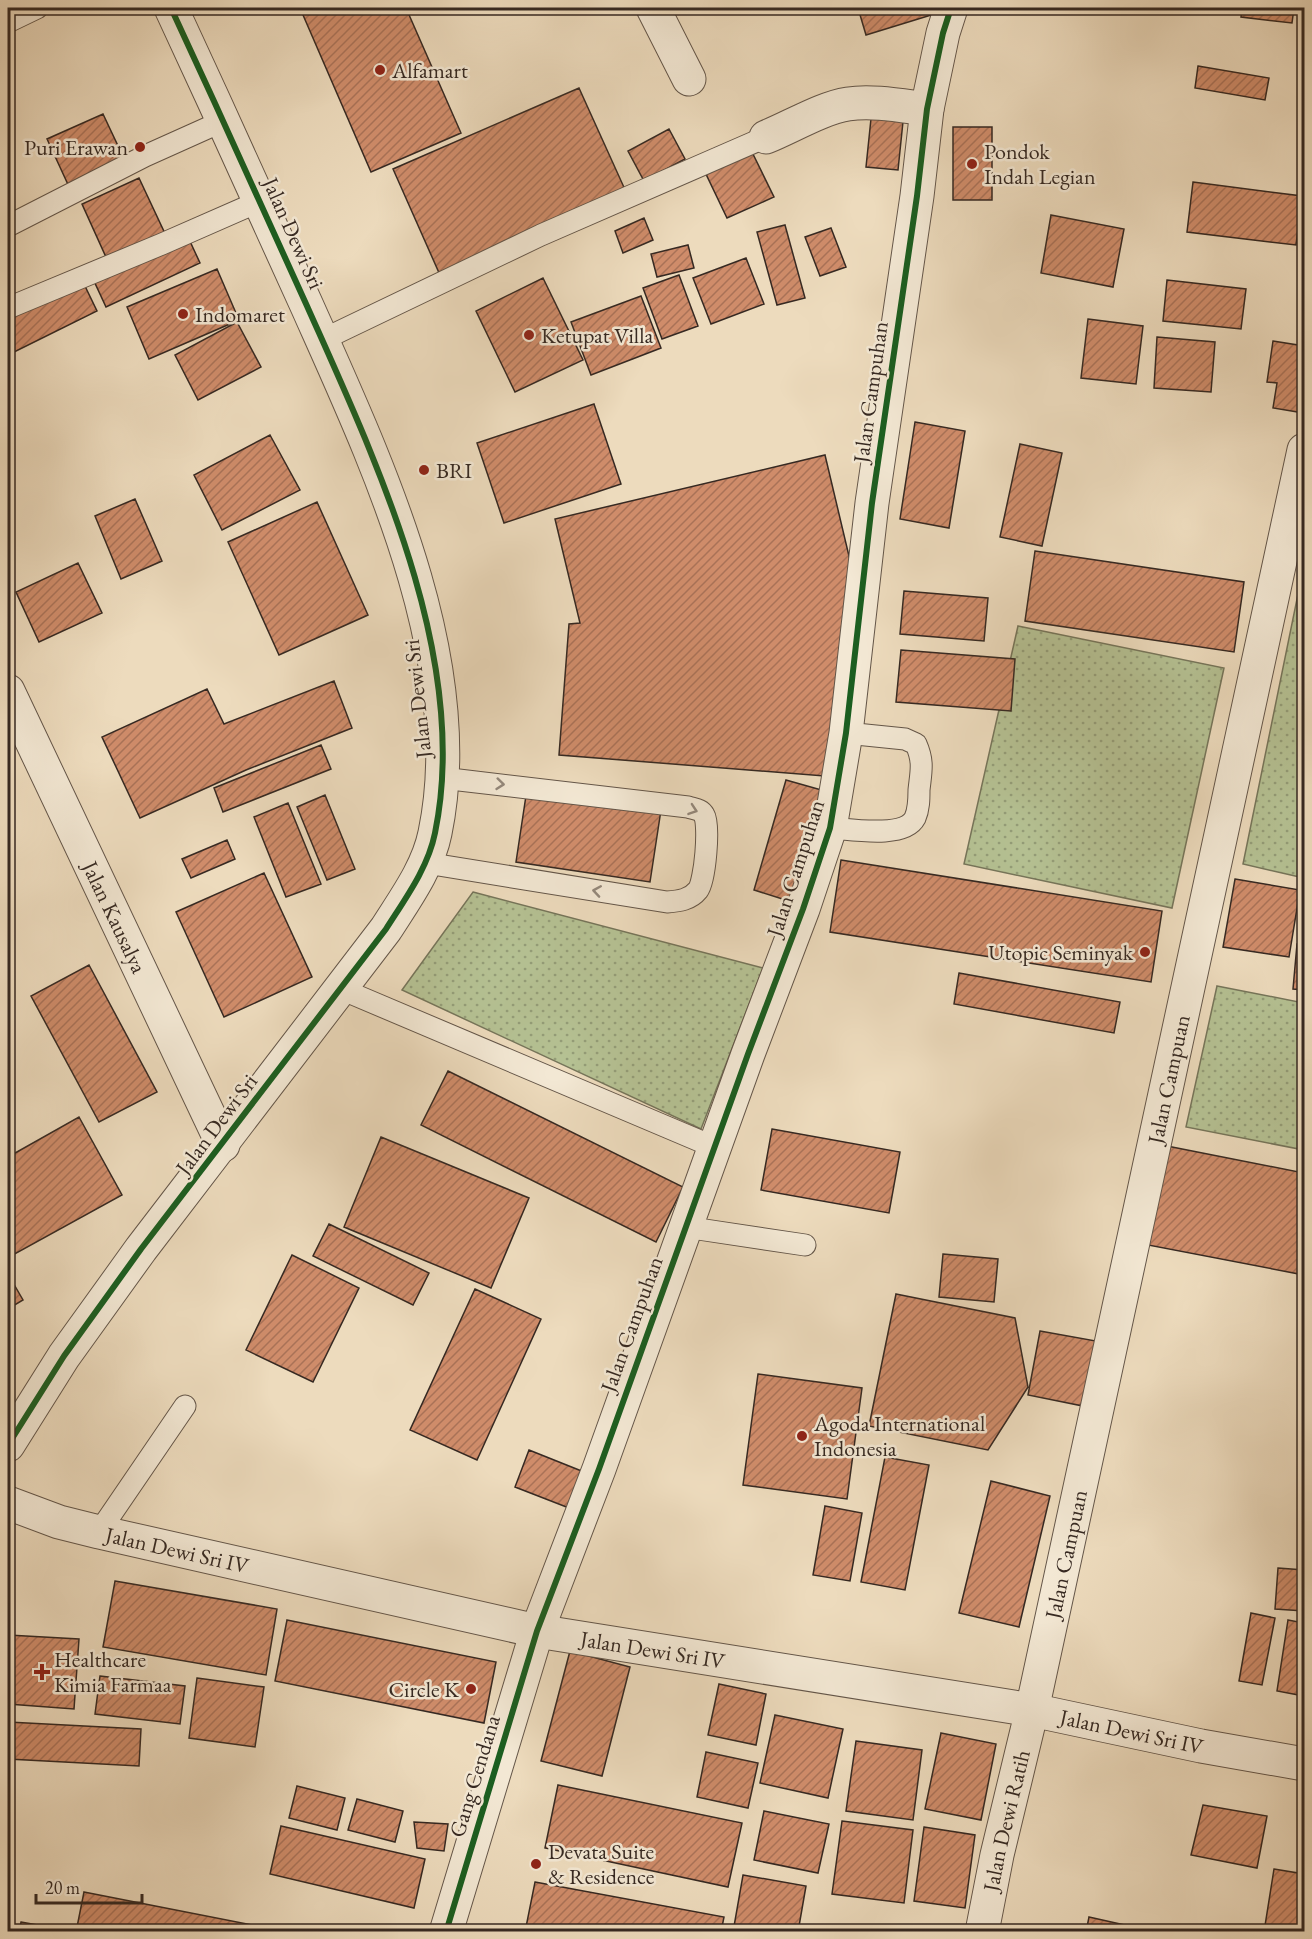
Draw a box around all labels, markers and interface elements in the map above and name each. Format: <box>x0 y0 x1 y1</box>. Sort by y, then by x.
place label: Alfamart <box>391 56 468 85</box>
marker: Alfamart <box>373 63 387 77</box>
place label: Puri Erawan <box>24 133 128 162</box>
place label: Pondok Indah Legian <box>984 137 1096 191</box>
marker: Puri Erawan <box>133 140 147 154</box>
marker: Pondok Indah Legian <box>965 157 979 171</box>
street label: Jalan Dewi Sri <box>255 171 331 294</box>
place label: Indomaret <box>195 300 285 329</box>
marker: Indomaret <box>176 307 190 321</box>
street label: Jalan Campuhan <box>846 319 895 467</box>
place label: Ketupat Villa <box>541 321 653 350</box>
marker: Ketupat Villa <box>522 328 536 342</box>
place label: BRI <box>436 456 473 485</box>
marker: BRI <box>417 463 431 477</box>
street label: Jalan Dewi Sri <box>397 638 438 762</box>
one-way arrow <box>495 778 504 790</box>
street label: Jalan Campuhan <box>759 796 831 942</box>
one-way arrow <box>687 802 697 815</box>
street label: Jalan Kausalya <box>75 854 154 978</box>
one-way arrow <box>593 885 603 898</box>
place label: Utopic Seminyak <box>988 938 1134 967</box>
marker: Utopic Seminyak <box>1138 945 1152 959</box>
street label: Jalan Campuan <box>1140 1012 1197 1148</box>
street label: Jalan Dewi Sri <box>168 1068 264 1182</box>
street label: Jalan Campuhan <box>593 1252 670 1398</box>
place label: Agoda International Indonesia <box>813 1409 985 1463</box>
marker: Agoda International Indonesia <box>795 1429 809 1443</box>
street label: Jalan Campuan <box>1038 1487 1094 1624</box>
street label: Jalan Dewi Sri IV <box>101 1520 252 1580</box>
street label: Jalan Dewi Sri IV <box>576 1624 727 1676</box>
place label: Healthcare Kimia Farmaa <box>54 1645 172 1699</box>
marker: Healthcare Kimia Farmaa <box>35 1665 49 1679</box>
place label: Circle K <box>388 1675 460 1704</box>
marker: Circle K <box>464 1682 478 1696</box>
street label: Jalan Dewi Sri IV <box>1055 1702 1206 1761</box>
street label: Gang Cendana <box>442 1711 507 1841</box>
street label: Jalan Dewi Ratih <box>976 1747 1037 1896</box>
place label: Devata Suite & Residence <box>548 1837 655 1891</box>
marker: Devata Suite & Residence <box>529 1857 543 1871</box>
scale bar <box>36 1867 142 1905</box>
text: 20 m <box>45 1876 80 1899</box>

